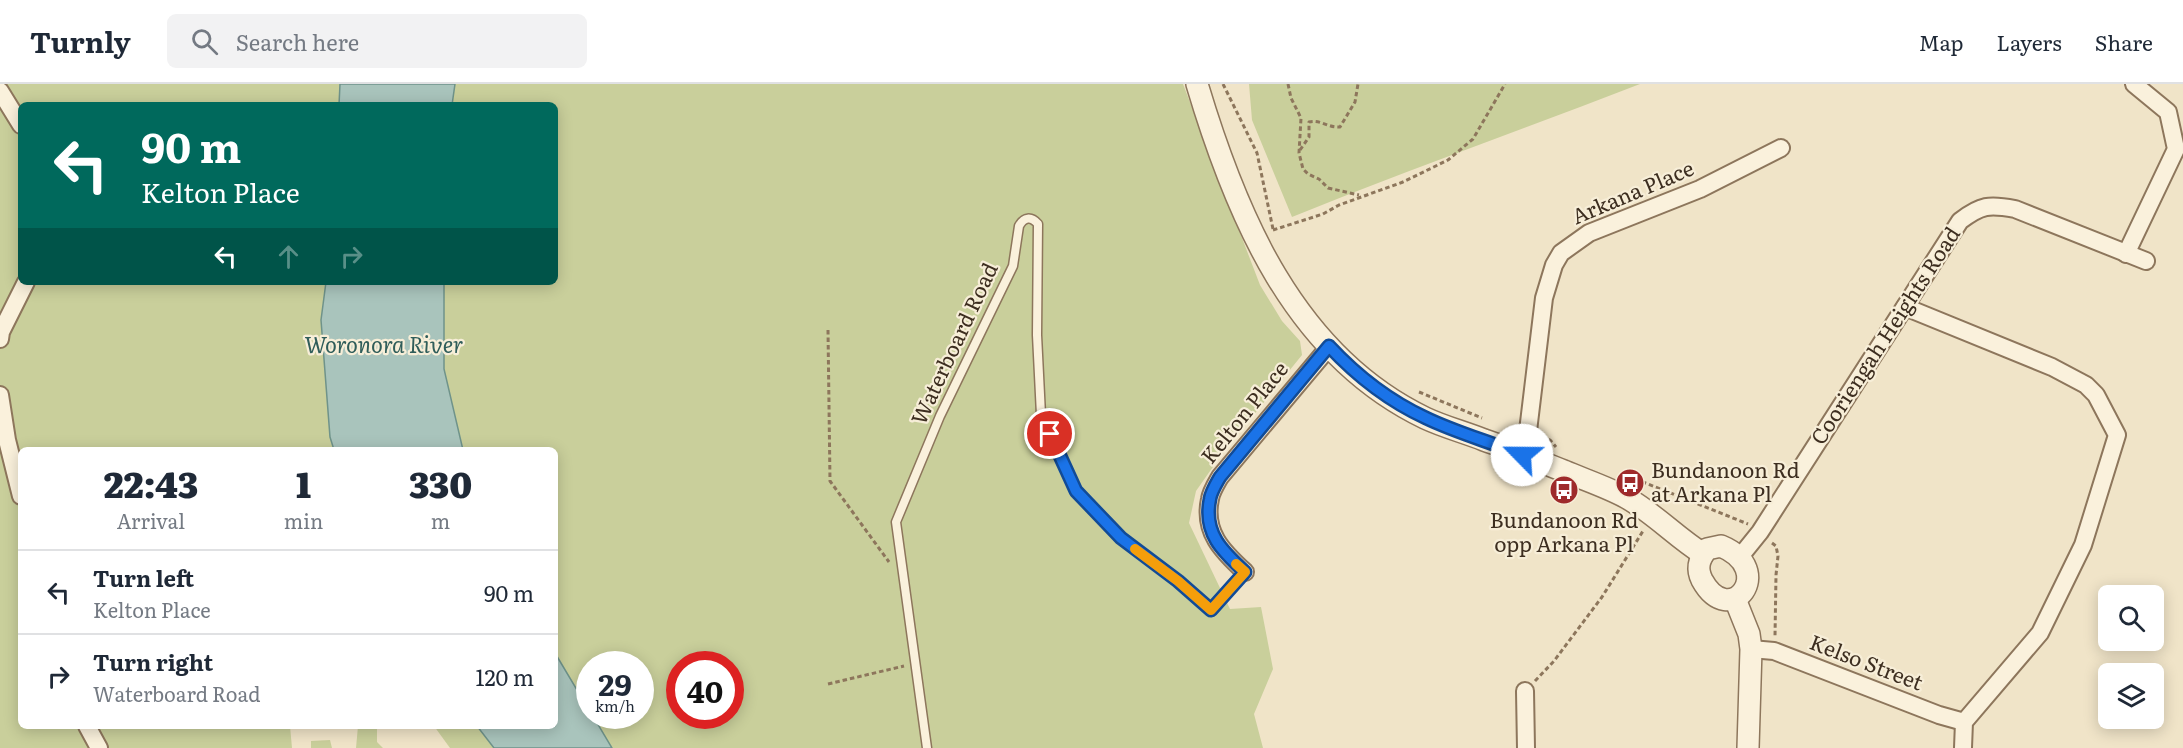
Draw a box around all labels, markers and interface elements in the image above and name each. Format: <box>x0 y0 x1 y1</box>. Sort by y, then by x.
search box <box>167 14 587 68</box>
text: Turnly <box>30 20 131 62</box>
icon: search <box>188 25 221 58</box>
text: Search here <box>236 25 359 58</box>
text: Map <box>1919 26 1964 57</box>
text: Layers <box>1997 26 2062 57</box>
text: Share <box>2095 26 2153 57</box>
text: 90 m <box>141 114 241 176</box>
icon: left <box>42 126 120 204</box>
street label: Arkana Place <box>1566 151 1698 230</box>
text: Kelton Place <box>141 171 300 211</box>
street label: Cooriengah Heights Road <box>1802 219 1966 450</box>
icon: left <box>209 240 242 273</box>
icon: ahead <box>272 240 305 273</box>
icon: right <box>335 240 368 273</box>
street label: Waterboard Road <box>902 257 1004 429</box>
water label: Woronora River <box>304 327 464 360</box>
street label: Kelton Place <box>1192 354 1294 469</box>
pin <box>1024 408 1075 459</box>
icon: arrive <box>1033 417 1066 450</box>
position arrow <box>1490 423 1554 487</box>
place label: Bundanoon Rd at Arkana Pl <box>1651 453 1800 508</box>
text: 22:43 <box>104 456 198 509</box>
text: 1 <box>296 456 311 509</box>
text: 330 <box>409 456 472 509</box>
bus stop icon: Bundanoon Rd at Arkana Pl <box>1614 467 1646 499</box>
bus stop icon: Bundanoon Rd opp Arkana Pl <box>1548 474 1580 506</box>
place label: Bundanoon Rd opp Arkana Pl <box>1490 503 1638 558</box>
text: Arrival <box>117 505 185 535</box>
text: min <box>284 505 323 535</box>
text: m <box>431 505 450 535</box>
text: Turn left <box>93 561 194 594</box>
icon: left <box>42 576 75 609</box>
text: 90 m <box>484 576 534 609</box>
map controls <box>2098 585 2164 729</box>
button: search <box>2098 585 2164 651</box>
text: Kelton Place <box>93 594 211 624</box>
street label: Kelso Street <box>1806 625 1929 697</box>
text: Turn right <box>93 645 213 678</box>
speed limit sign: 40 <box>666 651 744 729</box>
icon: right <box>42 660 75 693</box>
text: 120 m <box>475 660 534 693</box>
text: 29 <box>598 661 632 705</box>
button: layers <box>2098 663 2164 729</box>
text: Waterboard Road <box>93 678 260 708</box>
text: km/h <box>595 694 635 717</box>

